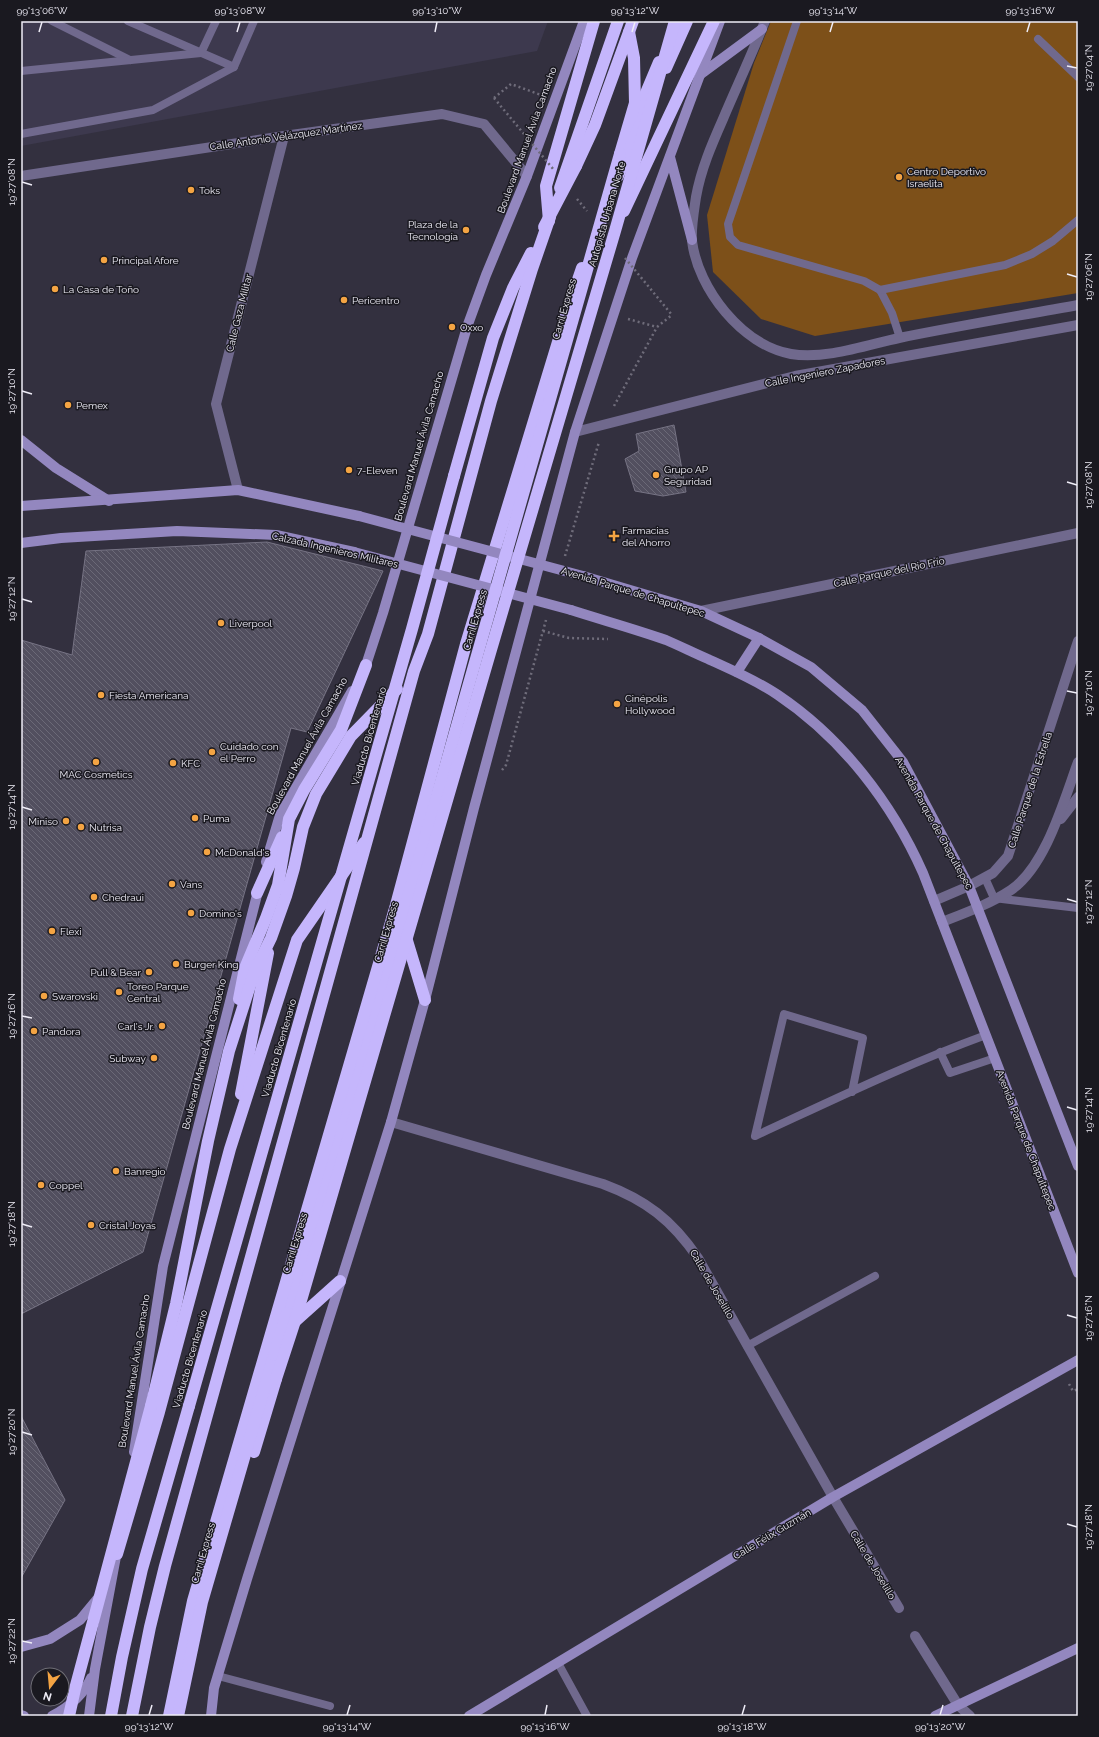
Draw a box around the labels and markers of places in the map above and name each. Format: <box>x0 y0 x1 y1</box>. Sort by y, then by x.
place label: Centro Deportivo Israelita <box>907 166 986 189</box>
marker: Centro Deportivo Israelita <box>894 172 904 182</box>
marker: Toks <box>186 185 196 195</box>
place label: Toks <box>199 185 220 196</box>
place label: Plaza de la Tecnología <box>407 219 458 242</box>
marker: Plaza de la Tecnología <box>461 225 471 235</box>
marker: Principal Afore <box>99 255 109 265</box>
place label: Principal Afore <box>112 255 179 266</box>
marker: La Casa de Toño <box>50 284 60 294</box>
place label: La Casa de Toño <box>63 284 139 295</box>
marker: Pericentro <box>339 295 349 305</box>
place label: Pericentro <box>352 295 399 306</box>
marker: Oxxo <box>447 322 457 332</box>
place label: Oxxo <box>460 322 483 333</box>
marker: Pemex <box>63 400 73 410</box>
place label: Pemex <box>76 400 108 411</box>
place label: Grupo AP Seguridad <box>664 464 712 487</box>
marker: 7-Eleven <box>344 465 354 475</box>
place label: 7-Eleven <box>357 465 398 476</box>
marker: Grupo AP Seguridad <box>651 470 661 480</box>
place label: Farmacias del Ahorro <box>622 525 670 548</box>
marker: Farmacias del Ahorro <box>609 531 619 541</box>
marker: Liverpool <box>216 618 226 628</box>
place label: Liverpool <box>229 618 273 629</box>
marker: Fiesta Americana <box>96 690 106 700</box>
place label: Fiesta Americana <box>109 690 189 701</box>
place label: Cinépolis Hollywood <box>625 693 675 716</box>
marker: Cinépolis Hollywood <box>612 699 622 709</box>
place label: Cuidado con el Perro <box>220 741 279 764</box>
marker: Cuidado con el Perro <box>207 747 217 757</box>
marker: MAC Cosmetics <box>91 757 101 767</box>
marker: KFC <box>168 758 178 768</box>
place label: KFC <box>181 758 200 769</box>
place label: MAC Cosmetics <box>59 769 133 780</box>
marker: Puma <box>190 813 200 823</box>
place label: Puma <box>203 813 230 824</box>
place label: Miniso <box>28 816 58 827</box>
marker: Miniso <box>61 816 71 826</box>
marker: Nutrisa <box>76 822 86 832</box>
place label: Nutrisa <box>89 822 122 833</box>
marker: McDonald's <box>202 847 212 857</box>
place label: McDonald's <box>215 847 269 858</box>
marker: Vans <box>167 879 177 889</box>
place label: Vans <box>180 879 203 890</box>
marker: Chedraui <box>89 892 99 902</box>
place label: Chedraui <box>102 892 144 903</box>
marker: Domino's <box>186 908 196 918</box>
place label: Domino's <box>199 908 242 919</box>
marker: Flexi <box>47 926 57 936</box>
place label: Flexi <box>60 926 82 937</box>
marker: Burger King <box>171 959 181 969</box>
place label: Burger King <box>184 959 238 970</box>
place label: Pull & Bear <box>90 967 141 978</box>
marker: Pull & Bear <box>144 967 154 977</box>
place label: Toreo Parque Central <box>127 981 189 1004</box>
marker: Toreo Parque Central <box>114 987 124 997</box>
marker: Swarovski <box>39 991 49 1001</box>
place label: Swarovski <box>52 991 98 1002</box>
place label: Carl's Jr. <box>117 1021 154 1032</box>
marker: Carl's Jr. <box>157 1021 167 1031</box>
marker: Pandora <box>29 1026 39 1036</box>
place label: Pandora <box>42 1026 81 1037</box>
place label: Subway <box>109 1053 147 1064</box>
marker: Subway <box>149 1053 159 1063</box>
marker: Banregio <box>111 1166 121 1176</box>
place label: Banregio <box>124 1166 166 1177</box>
marker: Coppel <box>36 1180 46 1190</box>
place label: Coppel <box>49 1180 83 1191</box>
marker: Cristal Joyas <box>86 1220 96 1230</box>
place label: Cristal Joyas <box>99 1220 156 1231</box>

